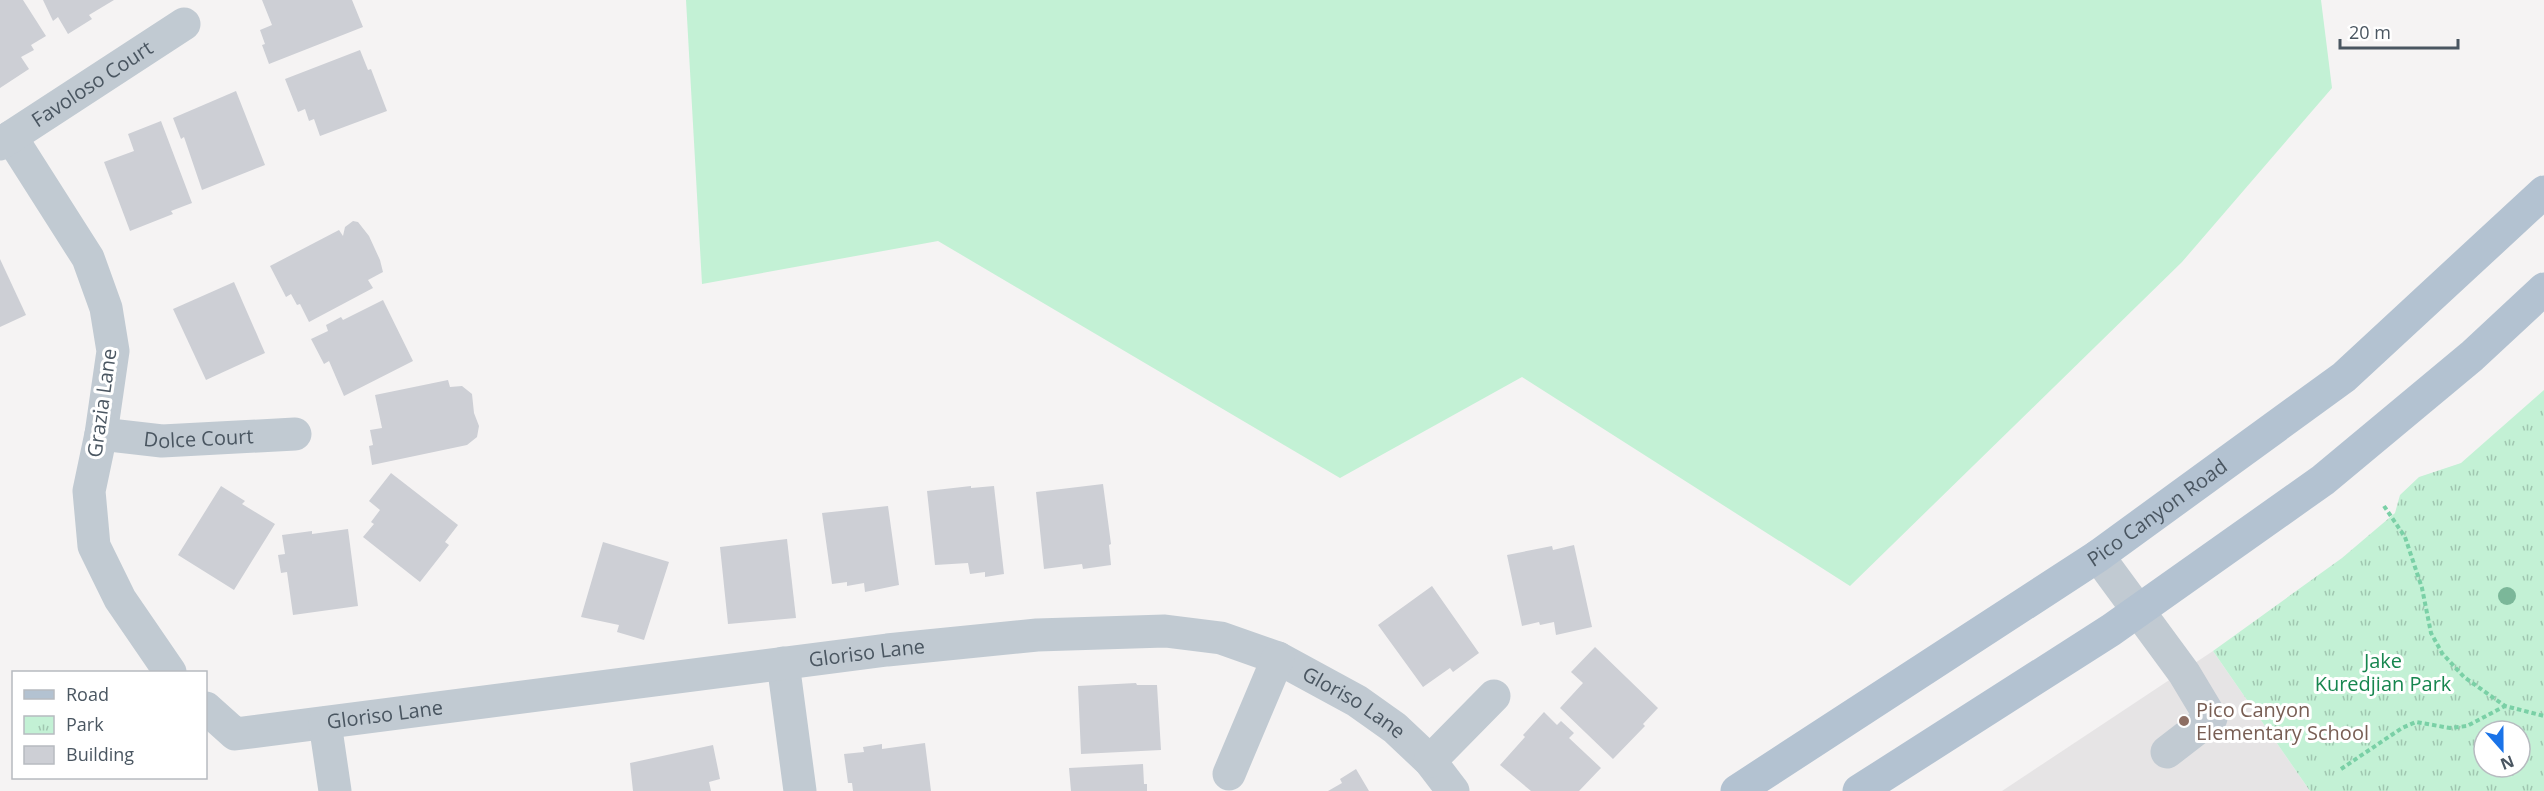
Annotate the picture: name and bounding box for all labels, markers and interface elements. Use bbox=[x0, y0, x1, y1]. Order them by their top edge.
scale bar bbox=[2340, 12, 2458, 50]
text: 20 m bbox=[2349, 20, 2391, 44]
street label: Favoloso Court bbox=[26, 34, 158, 133]
street label: Grazia Lane bbox=[81, 347, 123, 459]
street label: Dolce Court bbox=[142, 422, 254, 454]
street label: Pico Canyon Road bbox=[2082, 452, 2232, 573]
street label: Gloriso Lane bbox=[807, 632, 926, 673]
park label: Jake Kuredjian Park bbox=[2315, 647, 2452, 697]
street label: Gloriso Lane bbox=[1298, 660, 1412, 744]
legend bbox=[12, 671, 207, 779]
text: Road bbox=[66, 682, 109, 706]
street label: Gloriso Lane bbox=[325, 693, 444, 735]
place label: Pico Canyon Elementary School bbox=[2196, 696, 2369, 746]
text: Park bbox=[66, 712, 104, 736]
marker: Pico Canyon Elementary School bbox=[2177, 714, 2191, 728]
north arrow bbox=[2472, 719, 2532, 779]
text: Building bbox=[66, 742, 134, 766]
text: N bbox=[2497, 750, 2517, 776]

